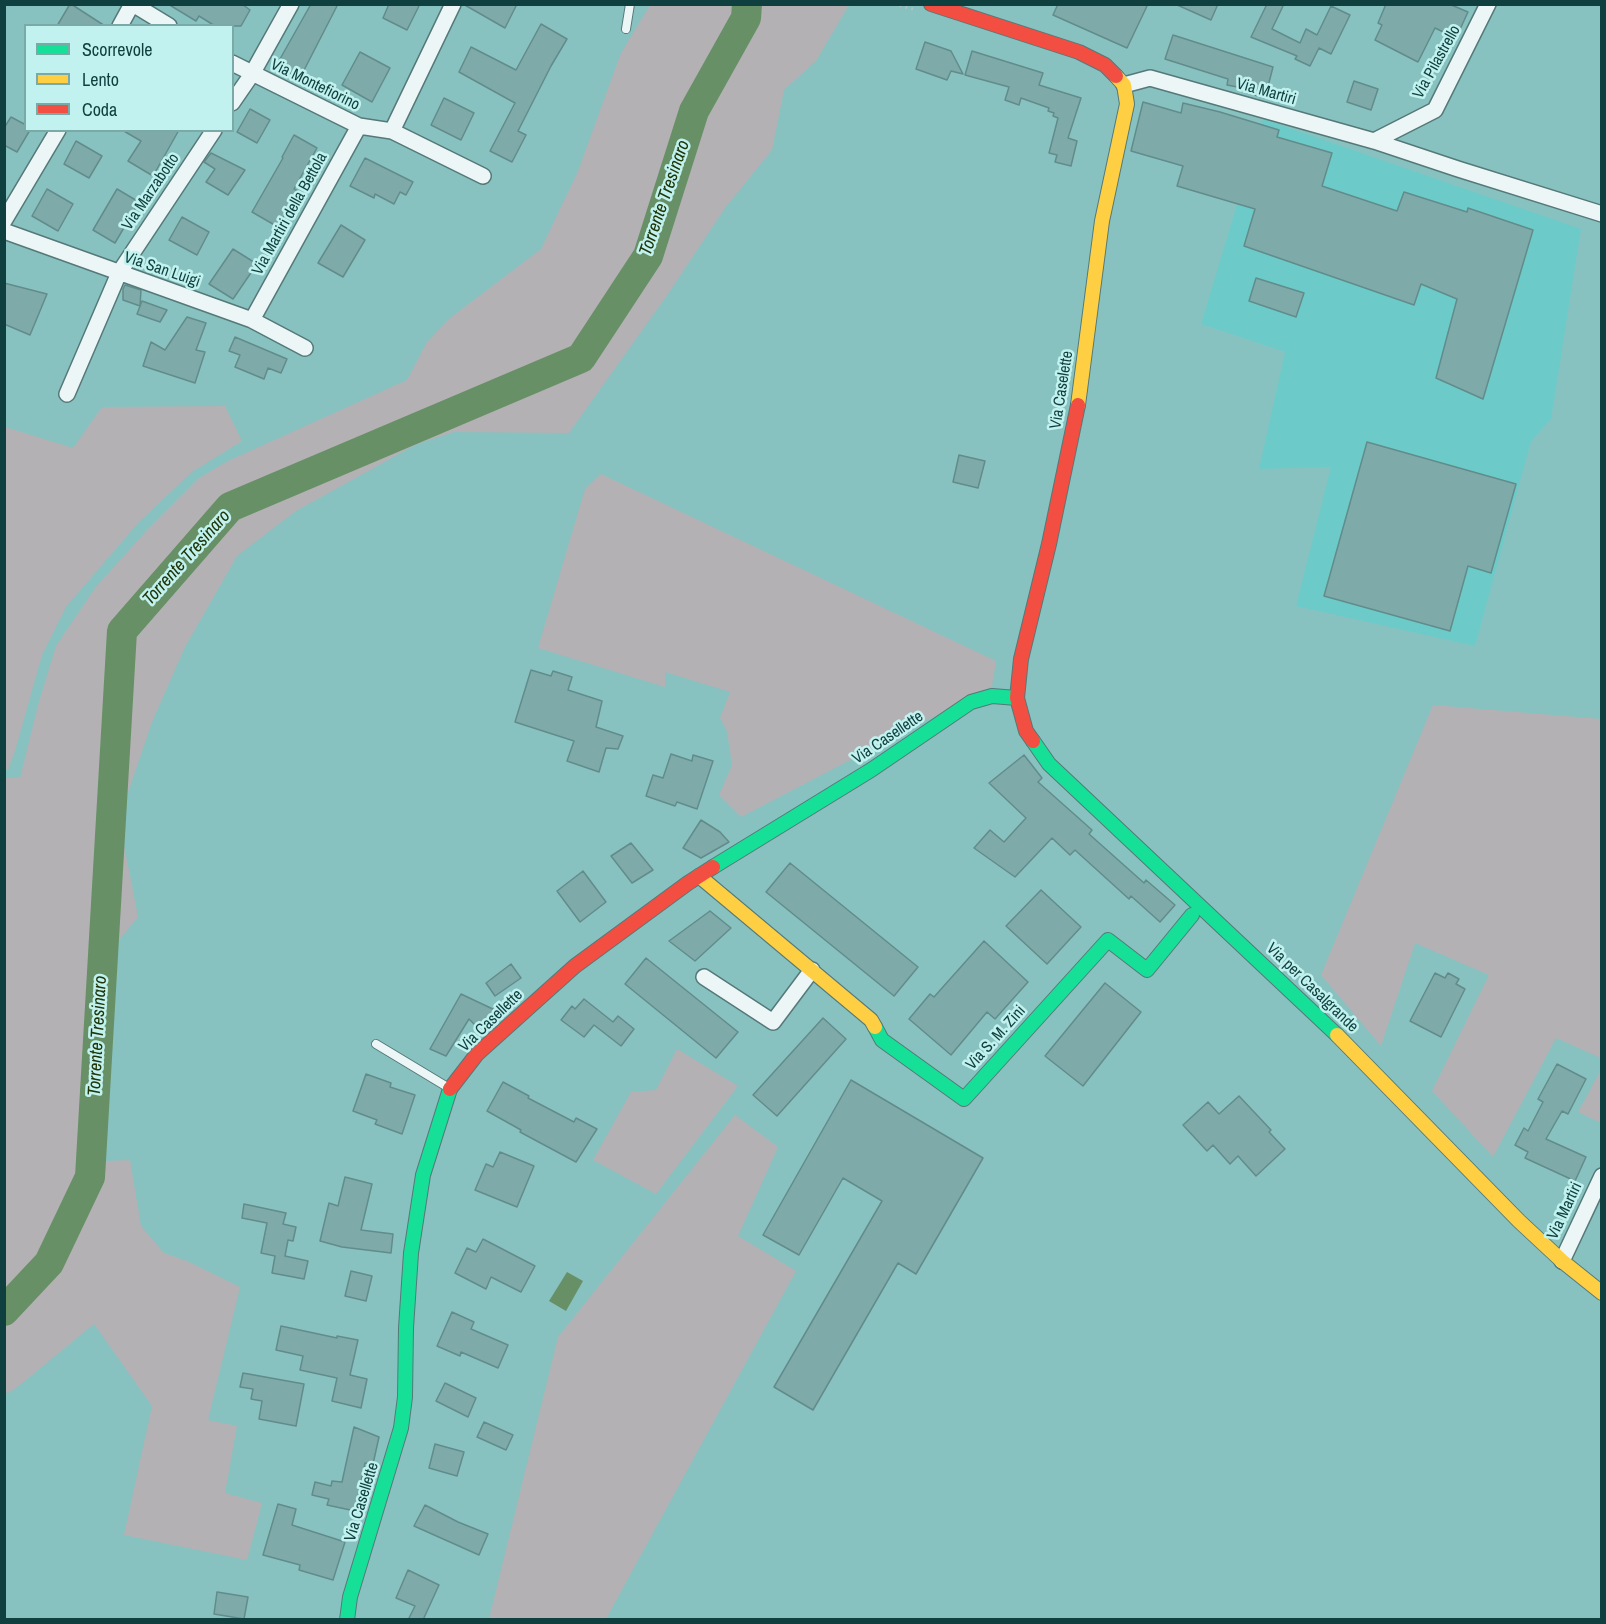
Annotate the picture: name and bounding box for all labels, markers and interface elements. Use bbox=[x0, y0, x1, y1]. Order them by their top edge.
street label: Via Pilastrello bbox=[1409, 22, 1465, 102]
legend bbox=[24, 24, 234, 132]
text: Scorrevole bbox=[82, 37, 153, 62]
street label: Via Montefiorino bbox=[267, 55, 363, 115]
text: Lento bbox=[82, 67, 119, 92]
street label: Via Martiri bbox=[1234, 74, 1298, 110]
text: Coda bbox=[82, 97, 117, 122]
water label: Torrente Tresinaro bbox=[635, 138, 695, 258]
street label: Via Martiri della Bettola bbox=[248, 149, 332, 279]
street label: Via Marzabotto bbox=[118, 150, 184, 234]
street label: Via San Luigi bbox=[121, 248, 203, 292]
street label: Via Caselette bbox=[1046, 350, 1078, 430]
water label: Torrente Tresinaro bbox=[139, 506, 235, 610]
street label: Via Casellette bbox=[849, 707, 927, 769]
street label: Via per Casalgrande bbox=[1262, 939, 1362, 1037]
water label: Torrente Tresinaro bbox=[84, 975, 112, 1097]
street label: Via Casellette bbox=[455, 986, 527, 1056]
street label: Via S. M. Zini bbox=[962, 1002, 1030, 1074]
street label: Via Martiri bbox=[1543, 1179, 1587, 1243]
street label: Via Casellette bbox=[341, 1460, 383, 1544]

